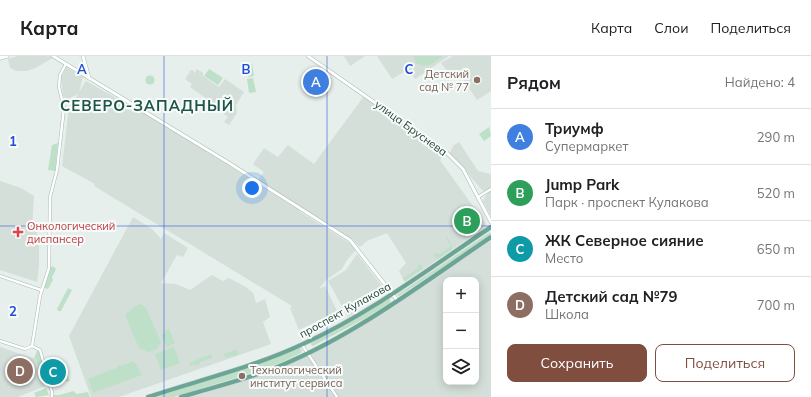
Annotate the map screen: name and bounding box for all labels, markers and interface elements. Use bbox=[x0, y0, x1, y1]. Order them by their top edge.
text: Карта bbox=[20, 16, 78, 40]
text: Карта bbox=[591, 19, 632, 37]
text: Слои bbox=[654, 19, 689, 37]
text: Поделиться bbox=[711, 19, 791, 37]
text: A bbox=[77, 61, 87, 77]
text: B bbox=[242, 61, 251, 77]
text: C bbox=[405, 61, 414, 77]
pin: A bbox=[303, 67, 329, 97]
place label: Детский сад № 77 bbox=[419, 67, 469, 94]
text: Рядом bbox=[507, 72, 561, 93]
text: Найдено: 4 bbox=[725, 74, 795, 90]
marker: Детский сад № 77 bbox=[472, 75, 482, 85]
district label: СЕВЕРО-ЗАПАДНЫЙ bbox=[60, 96, 234, 115]
street label: улица Бруснева bbox=[372, 97, 450, 159]
text: Триумф bbox=[545, 119, 604, 138]
text: A bbox=[515, 129, 525, 145]
text: 290 m bbox=[757, 129, 795, 145]
text: 1 bbox=[9, 133, 17, 149]
text: Супермаркет bbox=[545, 138, 628, 154]
text: Jump Park bbox=[545, 175, 619, 194]
your location bbox=[242, 178, 262, 198]
text: B bbox=[516, 185, 524, 201]
text: 520 m bbox=[757, 185, 795, 201]
text: Парк · проспект Кулакова bbox=[545, 194, 709, 210]
pin: B bbox=[454, 206, 480, 236]
place label: Онкологический диспансер bbox=[27, 219, 115, 246]
marker: Онкологический диспансер bbox=[12, 226, 24, 238]
text: ЖК Северное сияние bbox=[545, 231, 704, 250]
text: C bbox=[516, 241, 524, 257]
text: 650 m bbox=[757, 241, 795, 257]
text: Место bbox=[545, 250, 583, 266]
map controls bbox=[443, 277, 479, 385]
button: + bbox=[443, 277, 479, 313]
street label: проспект Кулакова bbox=[297, 279, 393, 341]
text: Детский сад №79 bbox=[545, 287, 677, 306]
text: D bbox=[515, 297, 525, 313]
text: 700 m bbox=[757, 297, 795, 313]
text: 2 bbox=[9, 303, 17, 319]
text: Школа bbox=[545, 306, 589, 322]
button: − bbox=[443, 313, 479, 349]
button: Сохранить bbox=[507, 344, 647, 382]
button: Поделиться bbox=[655, 344, 795, 382]
button: layers bbox=[443, 349, 479, 385]
pin: D bbox=[7, 356, 33, 386]
pin: C bbox=[40, 357, 66, 387]
place label: Технологический институт сервиса bbox=[250, 363, 342, 390]
marker: Технологический институт сервиса bbox=[237, 371, 247, 381]

